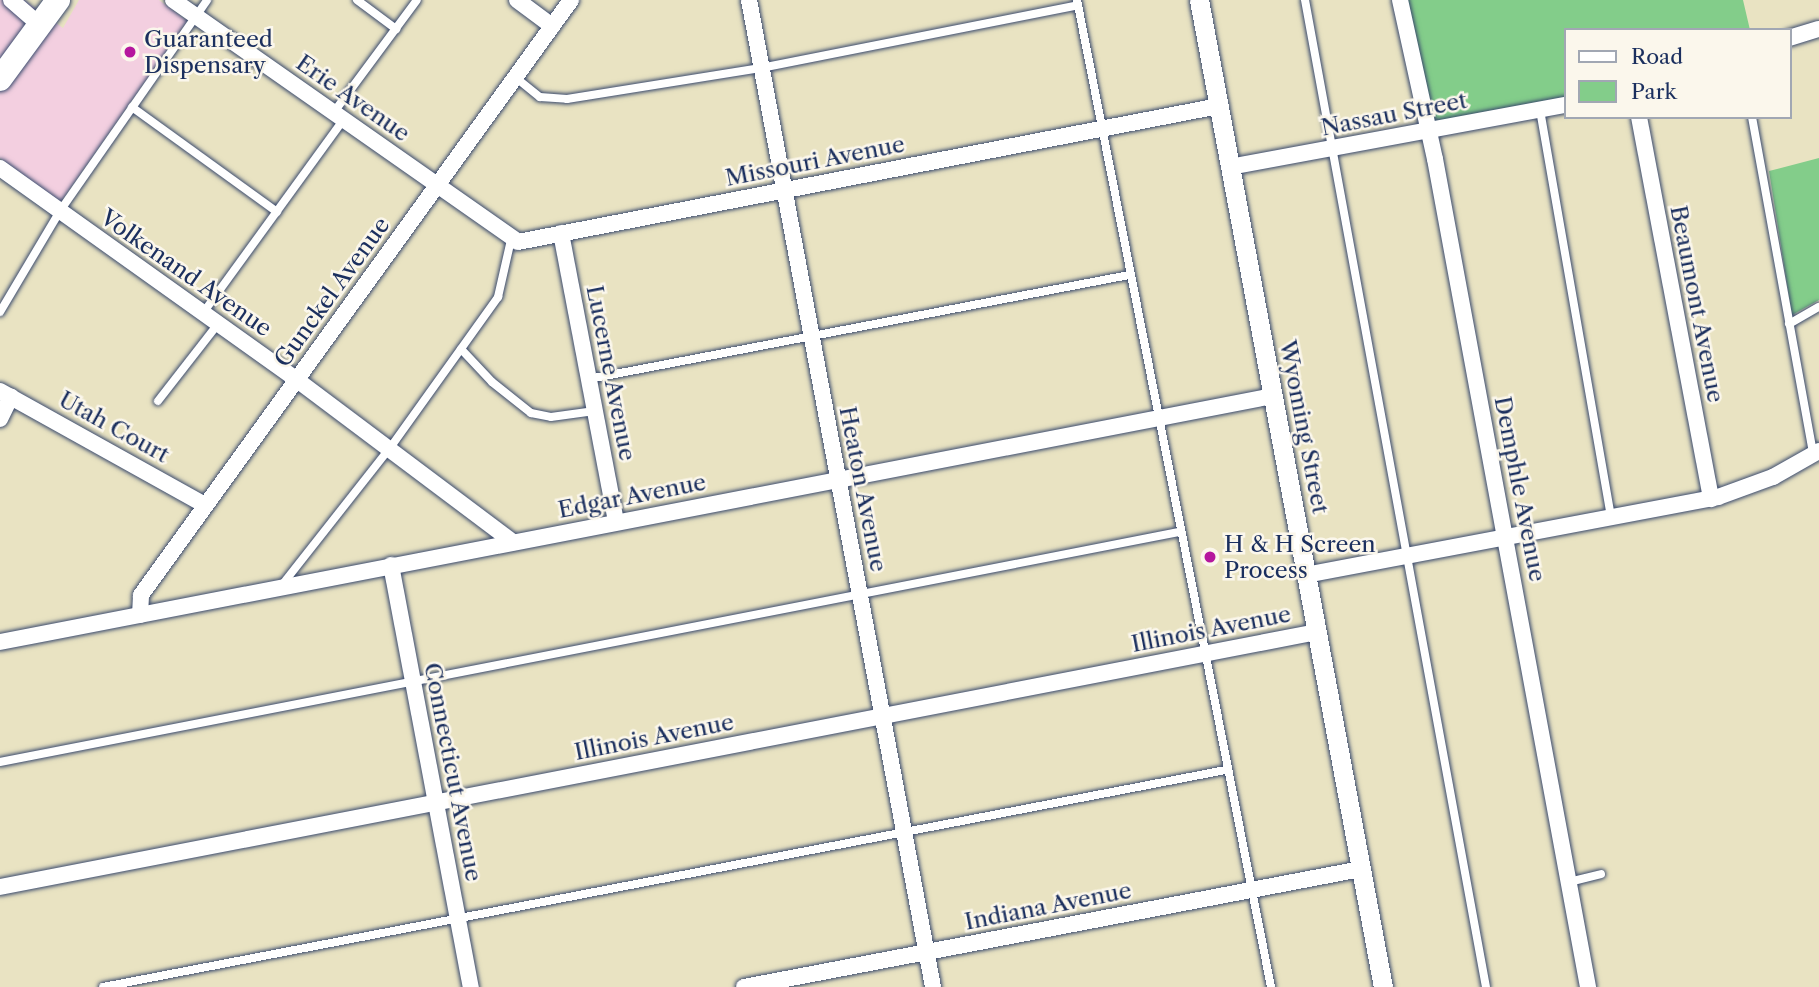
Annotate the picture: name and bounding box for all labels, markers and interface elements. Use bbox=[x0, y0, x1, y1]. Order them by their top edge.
place label: Guaranteed Dispensary bbox=[144, 25, 273, 79]
legend bbox=[1563, 28, 1791, 119]
marker: Guaranteed Dispensary bbox=[122, 44, 138, 60]
text: Road bbox=[1631, 44, 1683, 69]
street label: Erie Avenue bbox=[290, 48, 416, 148]
text: Park bbox=[1631, 79, 1677, 104]
street label: Nassau Street bbox=[1319, 86, 1469, 142]
street label: Missouri Avenue bbox=[723, 130, 907, 192]
street label: Volkenand Avenue bbox=[95, 203, 277, 343]
street label: Beaumont Avenue bbox=[1664, 203, 1730, 405]
street label: Gunckel Avenue bbox=[268, 211, 396, 373]
street label: Lucerne Avenue bbox=[580, 282, 642, 464]
street label: Wyoming Street bbox=[1274, 338, 1334, 516]
street label: Utah Court bbox=[54, 385, 174, 469]
street label: Demphle Avenue bbox=[1488, 394, 1552, 584]
street label: Heaton Avenue bbox=[833, 404, 893, 574]
street label: Edgar Avenue bbox=[555, 468, 709, 524]
place label: H & H Screen Process bbox=[1224, 530, 1376, 584]
marker: H & H Screen Process bbox=[1202, 549, 1218, 565]
street label: Illinois Avenue bbox=[1128, 600, 1294, 658]
street label: Connecticut Avenue bbox=[418, 660, 488, 884]
street label: Illinois Avenue bbox=[571, 708, 737, 766]
street label: Indiana Avenue bbox=[962, 876, 1134, 936]

